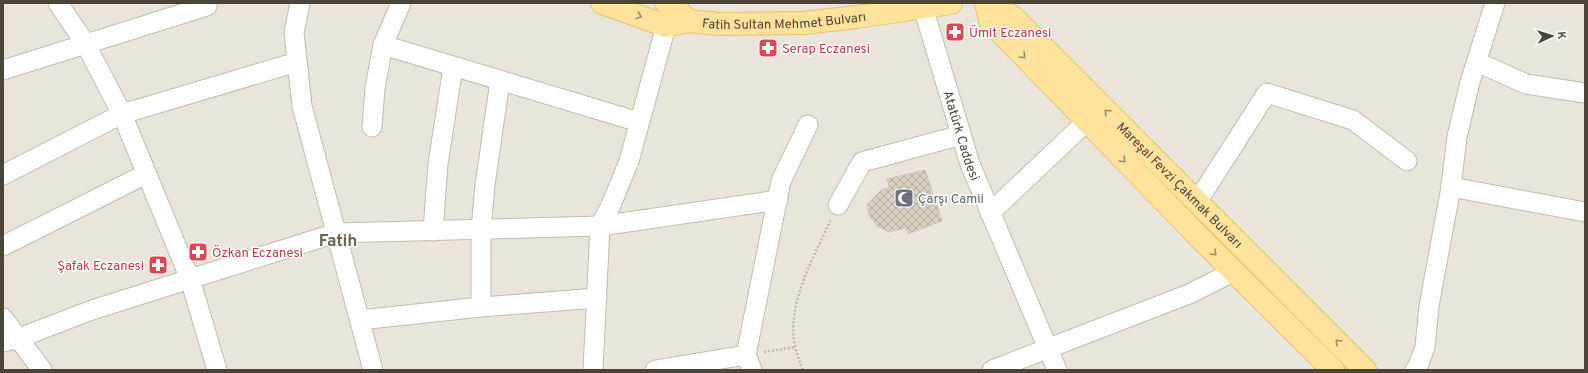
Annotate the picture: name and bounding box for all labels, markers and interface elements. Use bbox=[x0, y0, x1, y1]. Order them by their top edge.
street label: Fatih Sultan Mehmet Bulvarı bbox=[701, 10, 867, 34]
one-way arrow bbox=[635, 12, 642, 20]
north arrow bbox=[1532, 16, 1572, 56]
pharmacy icon: Ümit Eczanesi bbox=[944, 21, 966, 43]
place label: Ümit Eczanesi bbox=[969, 24, 1051, 42]
text: K bbox=[1554, 31, 1568, 40]
pharmacy icon: Serap Eczanesi bbox=[757, 37, 779, 59]
place label: Serap Eczanesi bbox=[782, 42, 870, 58]
one-way arrow bbox=[1019, 51, 1026, 59]
street label: Atatürk Caddesi bbox=[938, 89, 982, 184]
one-way arrow bbox=[1105, 109, 1112, 117]
street label: Mareşal Fevzi Çakmak Bulvarı bbox=[1113, 120, 1245, 252]
one-way arrow bbox=[1119, 155, 1126, 163]
mosque icon: Çarşı Camii bbox=[893, 187, 915, 209]
place label: Çarşı Camii bbox=[918, 192, 984, 208]
district label: Fatih bbox=[319, 231, 357, 253]
pharmacy icon: Özkan Eczanesi bbox=[187, 241, 209, 263]
place label: Özkan Eczanesi bbox=[212, 244, 303, 262]
one-way arrow bbox=[1209, 248, 1217, 256]
pharmacy icon: Şafak Eczanesi bbox=[147, 254, 169, 276]
place label: Şafak Eczanesi bbox=[57, 259, 144, 275]
one-way arrow bbox=[1335, 339, 1343, 347]

